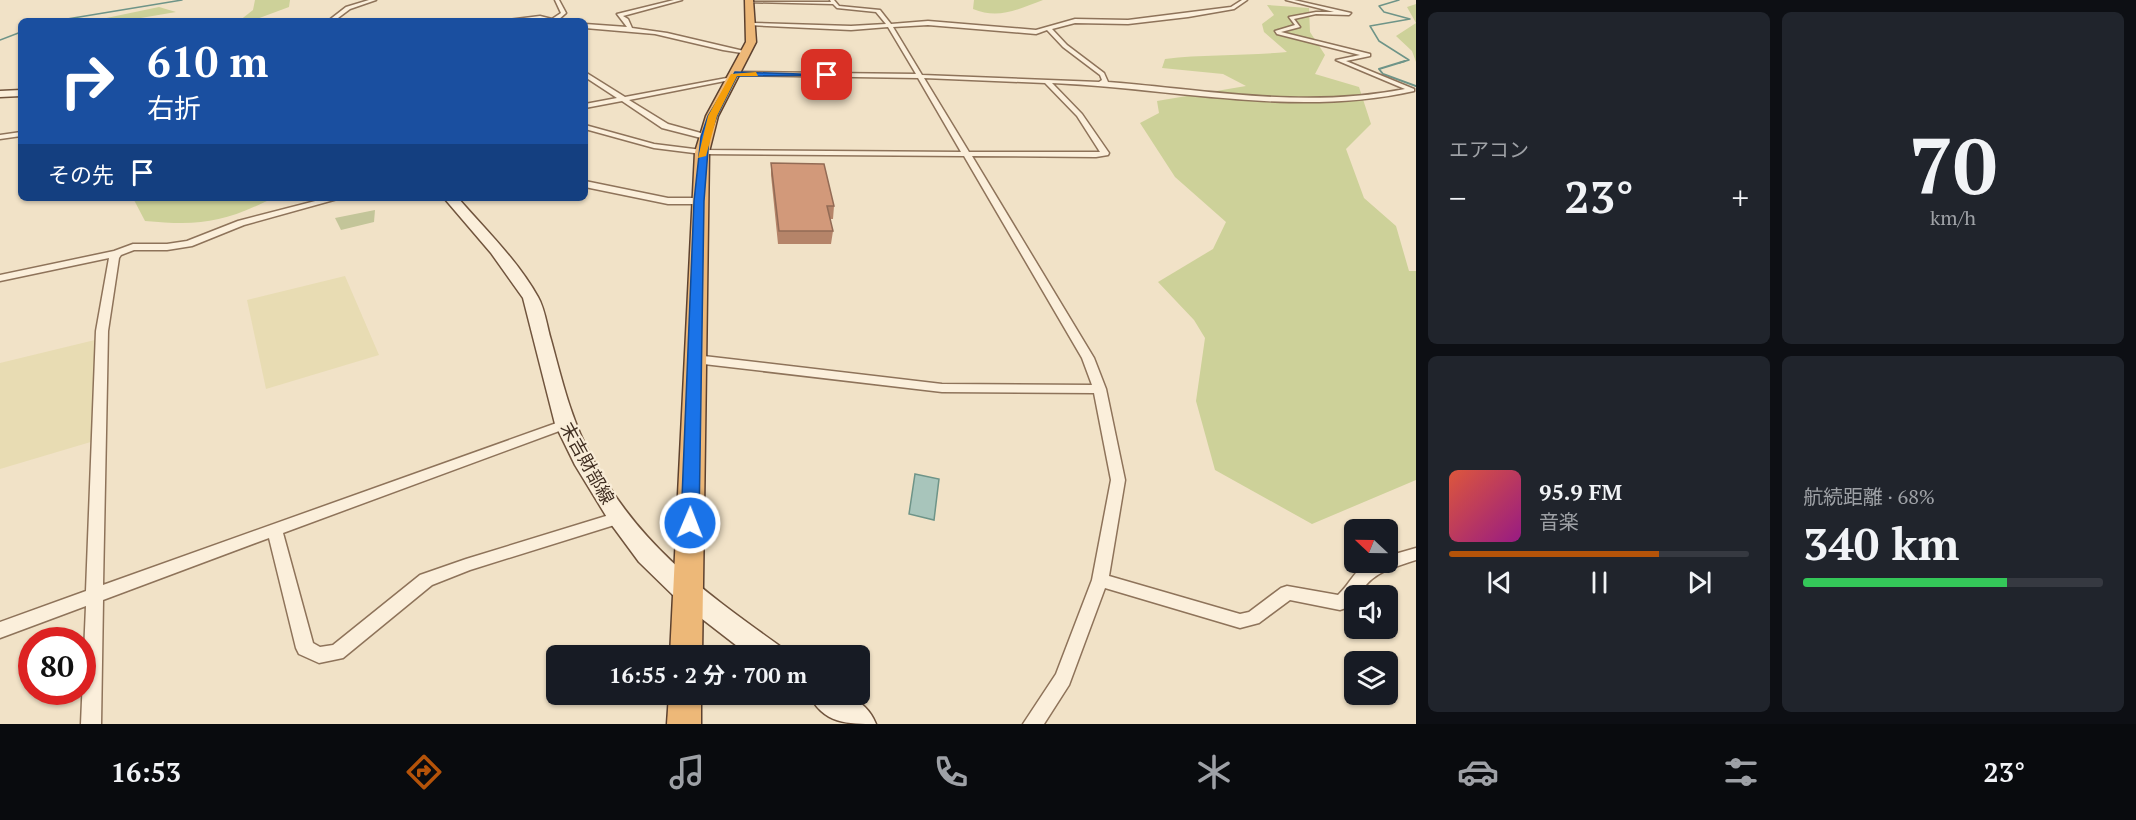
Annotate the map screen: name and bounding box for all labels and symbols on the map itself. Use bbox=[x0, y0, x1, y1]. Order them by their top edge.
pin bbox=[801, 49, 852, 100]
street label: 末吉財部線 bbox=[556, 418, 620, 508]
position arrow bbox=[658, 491, 722, 555]
north arrow bbox=[1344, 519, 1398, 573]
speed limit sign: 80 bbox=[18, 627, 96, 705]

